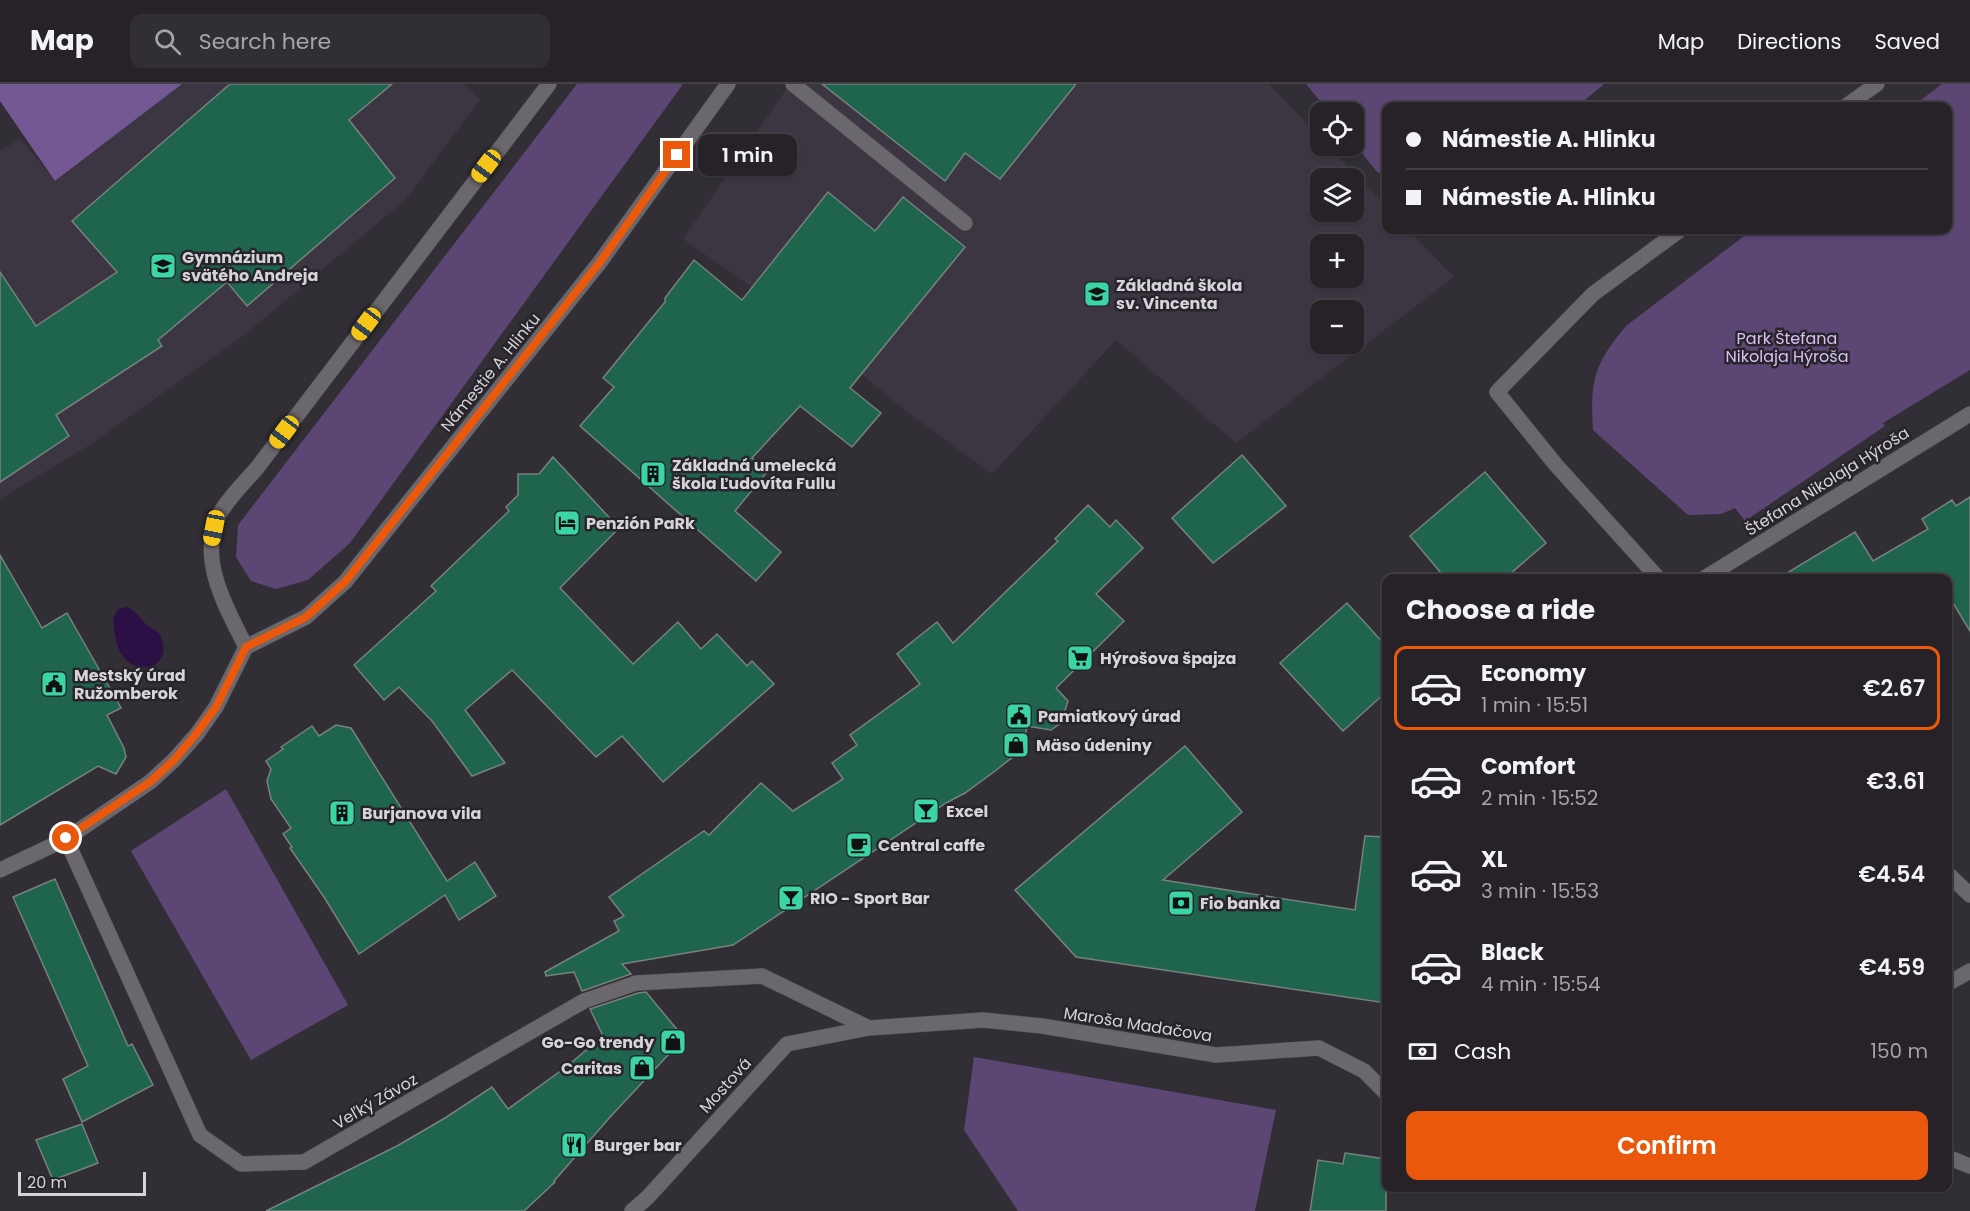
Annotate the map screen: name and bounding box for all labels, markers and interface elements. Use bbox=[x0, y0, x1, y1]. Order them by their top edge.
search box bbox=[130, 14, 550, 68]
text: Map bbox=[30, 21, 94, 60]
icon: search bbox=[151, 25, 184, 58]
text: Search here bbox=[199, 26, 331, 57]
text: Map bbox=[1658, 27, 1704, 56]
text: Directions bbox=[1737, 27, 1841, 56]
text: Saved bbox=[1874, 27, 1940, 56]
map controls bbox=[1310, 102, 1364, 354]
button: locate bbox=[1310, 102, 1364, 156]
text: Námestie A. Hlinku bbox=[1442, 124, 1656, 155]
callout: 1 min bbox=[698, 134, 797, 176]
route end bbox=[663, 141, 690, 168]
text: 1 min bbox=[722, 141, 773, 169]
car bbox=[468, 146, 504, 186]
button: layers bbox=[1310, 168, 1364, 222]
text: Námestie A. Hlinku bbox=[1442, 182, 1656, 213]
button: + bbox=[1310, 234, 1364, 288]
place label: Gymnázium svätého Andreja bbox=[182, 246, 318, 287]
school or university icon: Gymnázium svätého Andreja bbox=[148, 251, 178, 281]
place label: Základná škola sv. Vincenta bbox=[1116, 274, 1242, 315]
school or university icon: Základná škola sv. Vincenta bbox=[1082, 279, 1112, 309]
button: − bbox=[1310, 300, 1364, 354]
car bbox=[348, 304, 384, 344]
street label: Námestie A. Hlinku bbox=[435, 308, 546, 437]
park label: Park Štefana Nikolaja Hýroša bbox=[1726, 327, 1848, 368]
car bbox=[266, 412, 302, 452]
street label: Štefana Nikolaja Hýroša bbox=[1741, 421, 1914, 541]
place label: Základná umelecká škola Ľudovíta Fullu bbox=[672, 454, 836, 495]
building icon: Základná umelecká škola Ľudovíta Fullu bbox=[638, 459, 668, 489]
hotel icon: Penzión PaRk bbox=[552, 508, 582, 538]
car bbox=[202, 509, 226, 547]
place label: Penzión PaRk bbox=[586, 512, 695, 535]
text: Choose a ride bbox=[1406, 591, 1595, 628]
supermarket icon: Hýrošova špajza bbox=[1065, 643, 1095, 673]
place label: Hýrošova špajza bbox=[1100, 647, 1236, 670]
text: Economy bbox=[1481, 658, 1586, 689]
icon: car bbox=[1409, 661, 1463, 715]
place label: Mestský úrad Ružomberok bbox=[74, 664, 186, 705]
public building icon: Mestský úrad Ružomberok bbox=[39, 669, 69, 699]
text: €2.67 bbox=[1863, 673, 1925, 704]
text: 1 min · 15:51 bbox=[1481, 691, 1588, 719]
public building icon: Pamiatkový úrad bbox=[1004, 701, 1034, 731]
place label: Pamiatkový úrad bbox=[1038, 705, 1181, 728]
shop icon: Mäso údeniny bbox=[1001, 730, 1031, 760]
place label: Mäso údeniny bbox=[1036, 734, 1153, 757]
text: Comfort bbox=[1481, 751, 1575, 782]
icon: car bbox=[1409, 754, 1463, 808]
text: €3.61 bbox=[1866, 766, 1925, 797]
text: 2 min · 15:52 bbox=[1481, 784, 1598, 812]
bar icon: Excel bbox=[911, 796, 941, 826]
building icon: Burjanova vila bbox=[327, 798, 357, 828]
place label: Excel bbox=[946, 800, 988, 823]
place label: Burjanova vila bbox=[362, 802, 481, 825]
route start bbox=[52, 824, 79, 851]
cafe icon: Central caffe bbox=[844, 830, 874, 860]
place label: Central caffe bbox=[878, 834, 985, 857]
text: XL bbox=[1481, 844, 1507, 875]
icon: car bbox=[1409, 847, 1463, 901]
text: €4.54 bbox=[1858, 859, 1925, 890]
text: 3 min · 15:53 bbox=[1481, 877, 1599, 905]
bar icon: RIO - Sport Bar bbox=[776, 883, 806, 913]
place label: RIO - Sport Bar bbox=[810, 887, 930, 910]
bank icon: Fio banka bbox=[1166, 888, 1196, 918]
place label: Fio banka bbox=[1200, 892, 1280, 915]
text: Black bbox=[1481, 937, 1544, 968]
icon: car bbox=[1409, 940, 1463, 994]
text: €4.59 bbox=[1859, 952, 1925, 983]
text: 4 min · 15:54 bbox=[1481, 970, 1601, 998]
street label: Maroša Madačova bbox=[1062, 1001, 1214, 1048]
shop icon: Go-Go trendy bbox=[658, 1027, 688, 1057]
place label: Go-Go trendy bbox=[542, 1031, 655, 1054]
icon: cash bbox=[1406, 1035, 1439, 1068]
text: Cash bbox=[1454, 1036, 1511, 1067]
text: 150 m bbox=[1871, 1037, 1928, 1065]
street label: Mostová bbox=[694, 1052, 757, 1118]
shop icon: Caritas bbox=[627, 1053, 657, 1083]
place label: Caritas bbox=[561, 1057, 622, 1080]
street label: Veľký Závoz bbox=[329, 1068, 422, 1135]
button: Confirm bbox=[1406, 1111, 1928, 1180]
restaurant icon: Burger bar bbox=[559, 1130, 589, 1160]
place label: Burger bar bbox=[594, 1134, 682, 1157]
scale bar bbox=[18, 1169, 146, 1196]
text: 20 m bbox=[27, 1171, 67, 1194]

